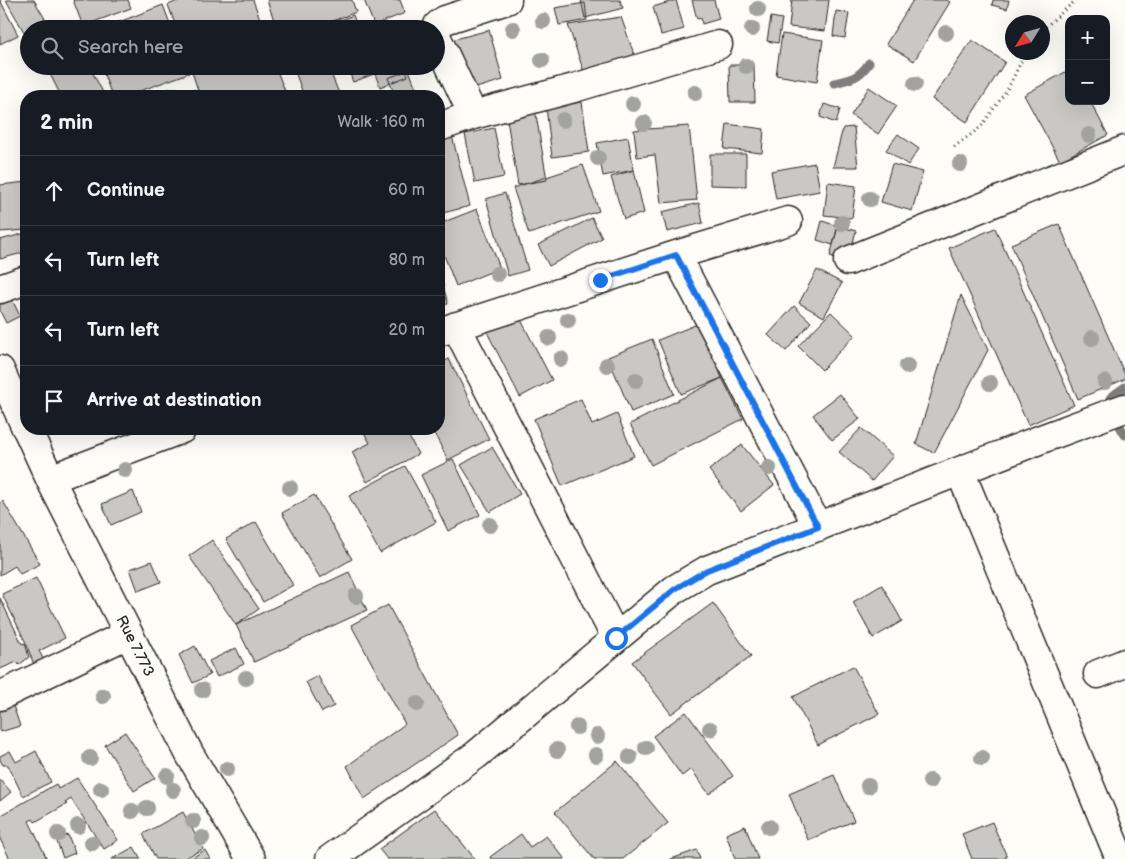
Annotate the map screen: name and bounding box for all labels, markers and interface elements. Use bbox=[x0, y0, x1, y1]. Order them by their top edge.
north arrow bbox=[1005, 15, 1050, 60]
map controls bbox=[1065, 15, 1110, 105]
button: + bbox=[1065, 15, 1110, 60]
search box bbox=[20, 20, 445, 75]
icon: search bbox=[38, 34, 66, 62]
text: Search here bbox=[78, 36, 183, 59]
button: − bbox=[1065, 60, 1110, 105]
text: 2 min bbox=[40, 110, 93, 135]
text: Walk · 160 m bbox=[337, 113, 425, 132]
icon: ahead bbox=[40, 177, 68, 205]
text: Continue bbox=[87, 179, 165, 202]
text: 60 m bbox=[388, 181, 425, 200]
icon: left bbox=[40, 247, 68, 275]
text: Turn left bbox=[87, 249, 159, 272]
text: 80 m bbox=[389, 251, 425, 270]
route end bbox=[589, 269, 612, 292]
icon: left bbox=[40, 317, 68, 345]
text: Turn left bbox=[87, 319, 159, 342]
text: 20 m bbox=[389, 321, 425, 340]
icon: arrive bbox=[40, 387, 68, 415]
text: Arrive at destination bbox=[87, 389, 262, 412]
street label: Rue 7.773 bbox=[112, 612, 158, 680]
route start bbox=[605, 627, 628, 650]

